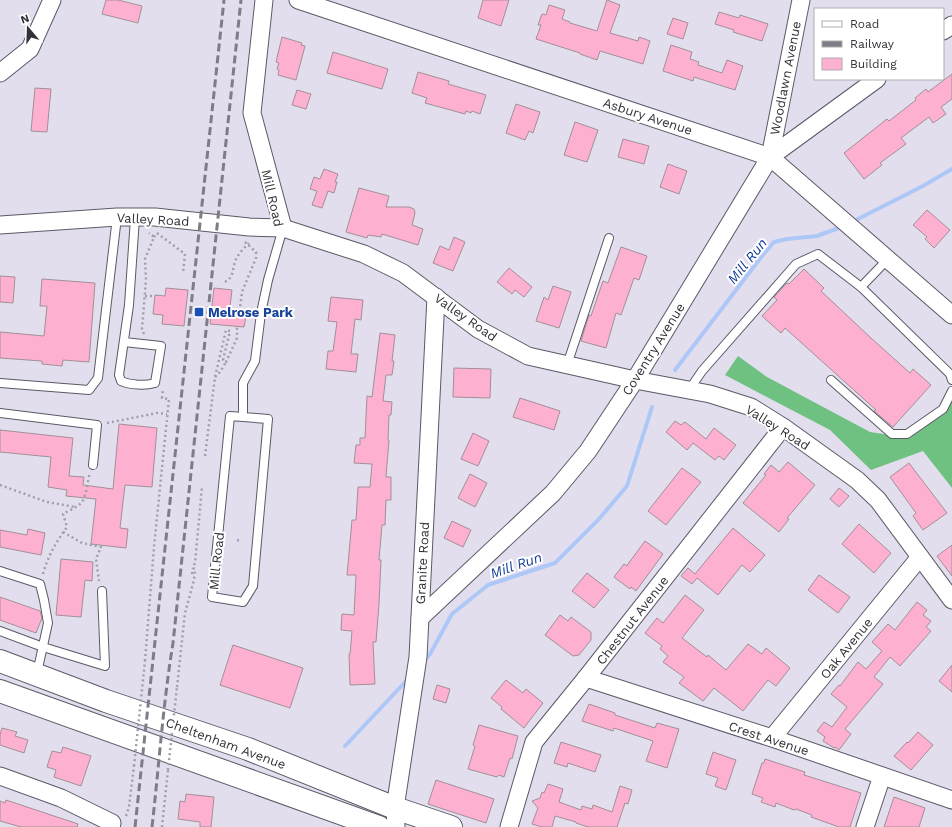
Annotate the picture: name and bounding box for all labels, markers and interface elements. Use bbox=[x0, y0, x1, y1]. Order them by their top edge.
north arrow bbox=[8, 8, 48, 48]
legend bbox=[814, 8, 944, 80]
text: N bbox=[19, 12, 31, 26]
text: Road bbox=[850, 17, 879, 31]
street label: Woodlawn Avenue bbox=[767, 20, 804, 136]
text: Railway bbox=[850, 37, 895, 51]
text: Building bbox=[850, 57, 897, 71]
street label: Asbury Avenue bbox=[601, 95, 694, 138]
street label: Mill Road bbox=[259, 168, 286, 228]
street label: Valley Road bbox=[116, 210, 190, 229]
water label: Mill Run bbox=[724, 235, 770, 287]
street label: Valley Road bbox=[432, 290, 500, 344]
street label: Coventry Avenue bbox=[619, 300, 688, 398]
place label: Melrose Park bbox=[208, 305, 294, 320]
marker: Melrose Park bbox=[193, 306, 205, 318]
street label: Valley Road bbox=[743, 402, 813, 453]
street label: Granite Road bbox=[413, 521, 432, 605]
street label: Mill Road bbox=[206, 531, 227, 591]
water label: Mill Run bbox=[488, 549, 544, 581]
street label: Chestnut Avenue bbox=[593, 573, 672, 668]
street label: Oak Avenue bbox=[817, 615, 876, 682]
street label: Cheltenham Avenue bbox=[164, 715, 288, 772]
street label: Crest Avenue bbox=[727, 718, 811, 759]

